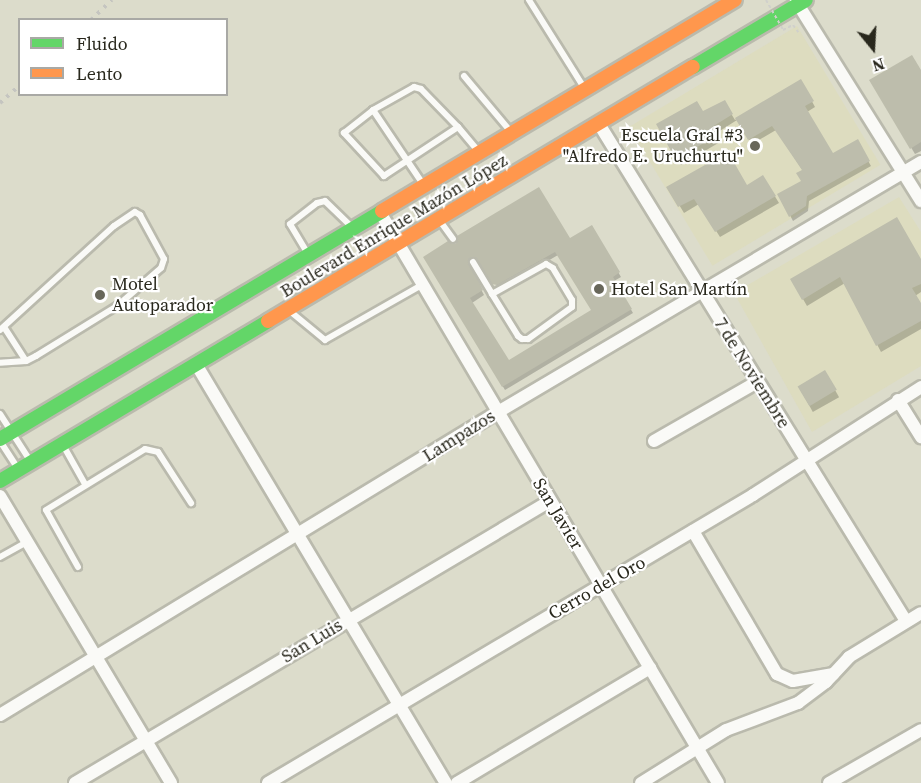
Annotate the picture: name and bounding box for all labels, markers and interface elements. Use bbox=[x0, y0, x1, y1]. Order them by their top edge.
legend bbox=[18, 18, 228, 96]
north arrow bbox=[843, 18, 903, 78]
text: Fluido bbox=[76, 31, 128, 56]
text: N bbox=[870, 53, 888, 77]
text: Lento bbox=[76, 61, 122, 86]
place label: Escuela Gral #3 "Alfredo E. Uruchurtu" bbox=[563, 125, 743, 168]
marker: Escuela Gral #3 "Alfredo E. Uruchurtu" bbox=[748, 139, 762, 153]
street label: Boulevard Enrique Mazón López bbox=[277, 150, 511, 302]
place label: Motel Autoparador bbox=[112, 274, 213, 316]
place label: Hotel San Martín bbox=[611, 278, 747, 300]
marker: Hotel San Martín bbox=[592, 282, 606, 296]
marker: Motel Autoparador bbox=[93, 288, 107, 302]
street label: 7 de Noviembre bbox=[709, 314, 795, 432]
street label: Lampazos bbox=[419, 405, 499, 467]
street label: San Javier bbox=[528, 474, 588, 554]
street label: Cerro del Oro bbox=[545, 552, 649, 624]
street label: San Luis bbox=[278, 614, 346, 668]

